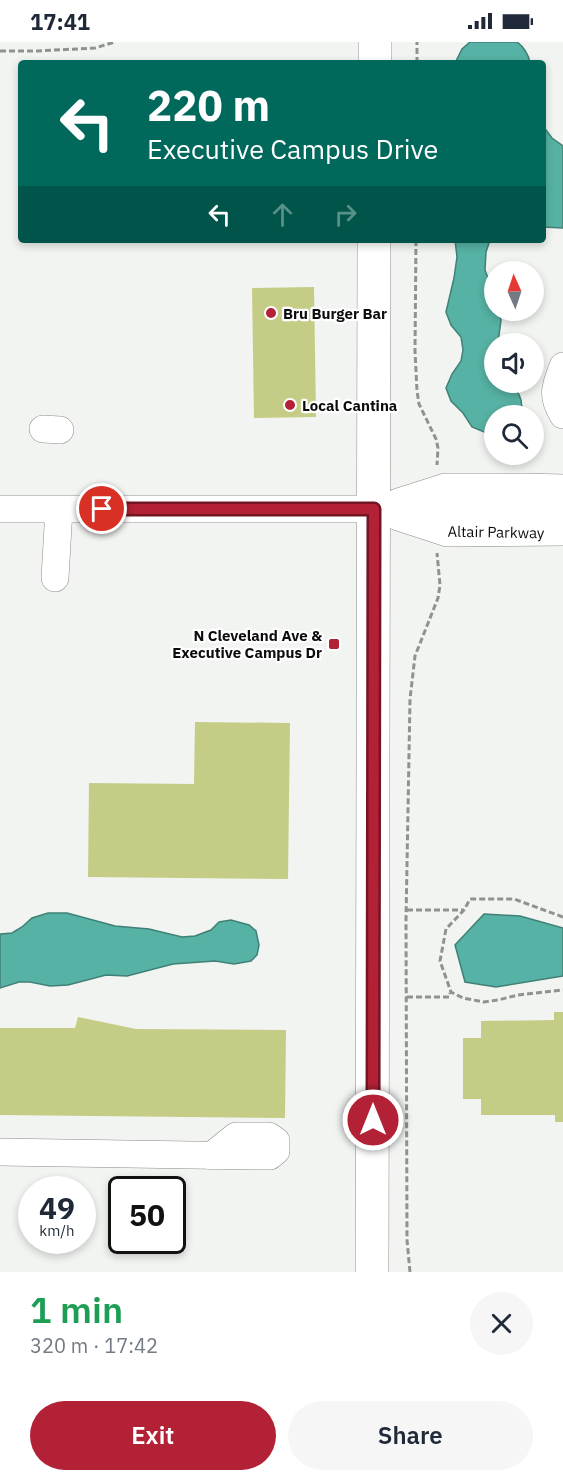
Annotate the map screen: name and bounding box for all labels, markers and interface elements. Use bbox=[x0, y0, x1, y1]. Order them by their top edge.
text: 17:41 bbox=[30, 7, 90, 36]
text: 220 m bbox=[147, 78, 270, 133]
icon: left bbox=[48, 84, 126, 162]
text: Executive Campus Drive bbox=[147, 131, 438, 166]
icon: left bbox=[203, 198, 236, 231]
icon: ahead bbox=[266, 198, 299, 231]
icon: right bbox=[329, 198, 362, 231]
north arrow bbox=[484, 261, 544, 321]
map controls bbox=[484, 261, 544, 465]
place label: Bru Burger Bar bbox=[283, 304, 387, 323]
marker: Bru Burger Bar bbox=[264, 306, 278, 320]
button: sound bbox=[484, 333, 544, 393]
place label: Local Cantina bbox=[302, 396, 398, 415]
marker: Local Cantina bbox=[283, 398, 297, 412]
button: search bbox=[484, 405, 544, 465]
pin bbox=[76, 483, 127, 534]
icon: arrive bbox=[85, 492, 118, 525]
street label: Altair Parkway bbox=[447, 522, 545, 542]
place label: N Cleveland Ave & Executive Campus Dr bbox=[172, 626, 322, 662]
marker: N Cleveland Ave & Executive Campus Dr bbox=[327, 637, 341, 651]
position arrow bbox=[341, 1088, 405, 1152]
speed limit sign: 50 bbox=[108, 1176, 186, 1254]
text: 49 bbox=[39, 1188, 75, 1227]
text: km/h bbox=[39, 1221, 75, 1240]
text: 1 min bbox=[30, 1286, 123, 1333]
button: close bbox=[470, 1292, 533, 1355]
text: 320 m · 17:42 bbox=[30, 1332, 158, 1359]
button: Exit bbox=[30, 1401, 276, 1470]
button: Share bbox=[288, 1401, 533, 1470]

